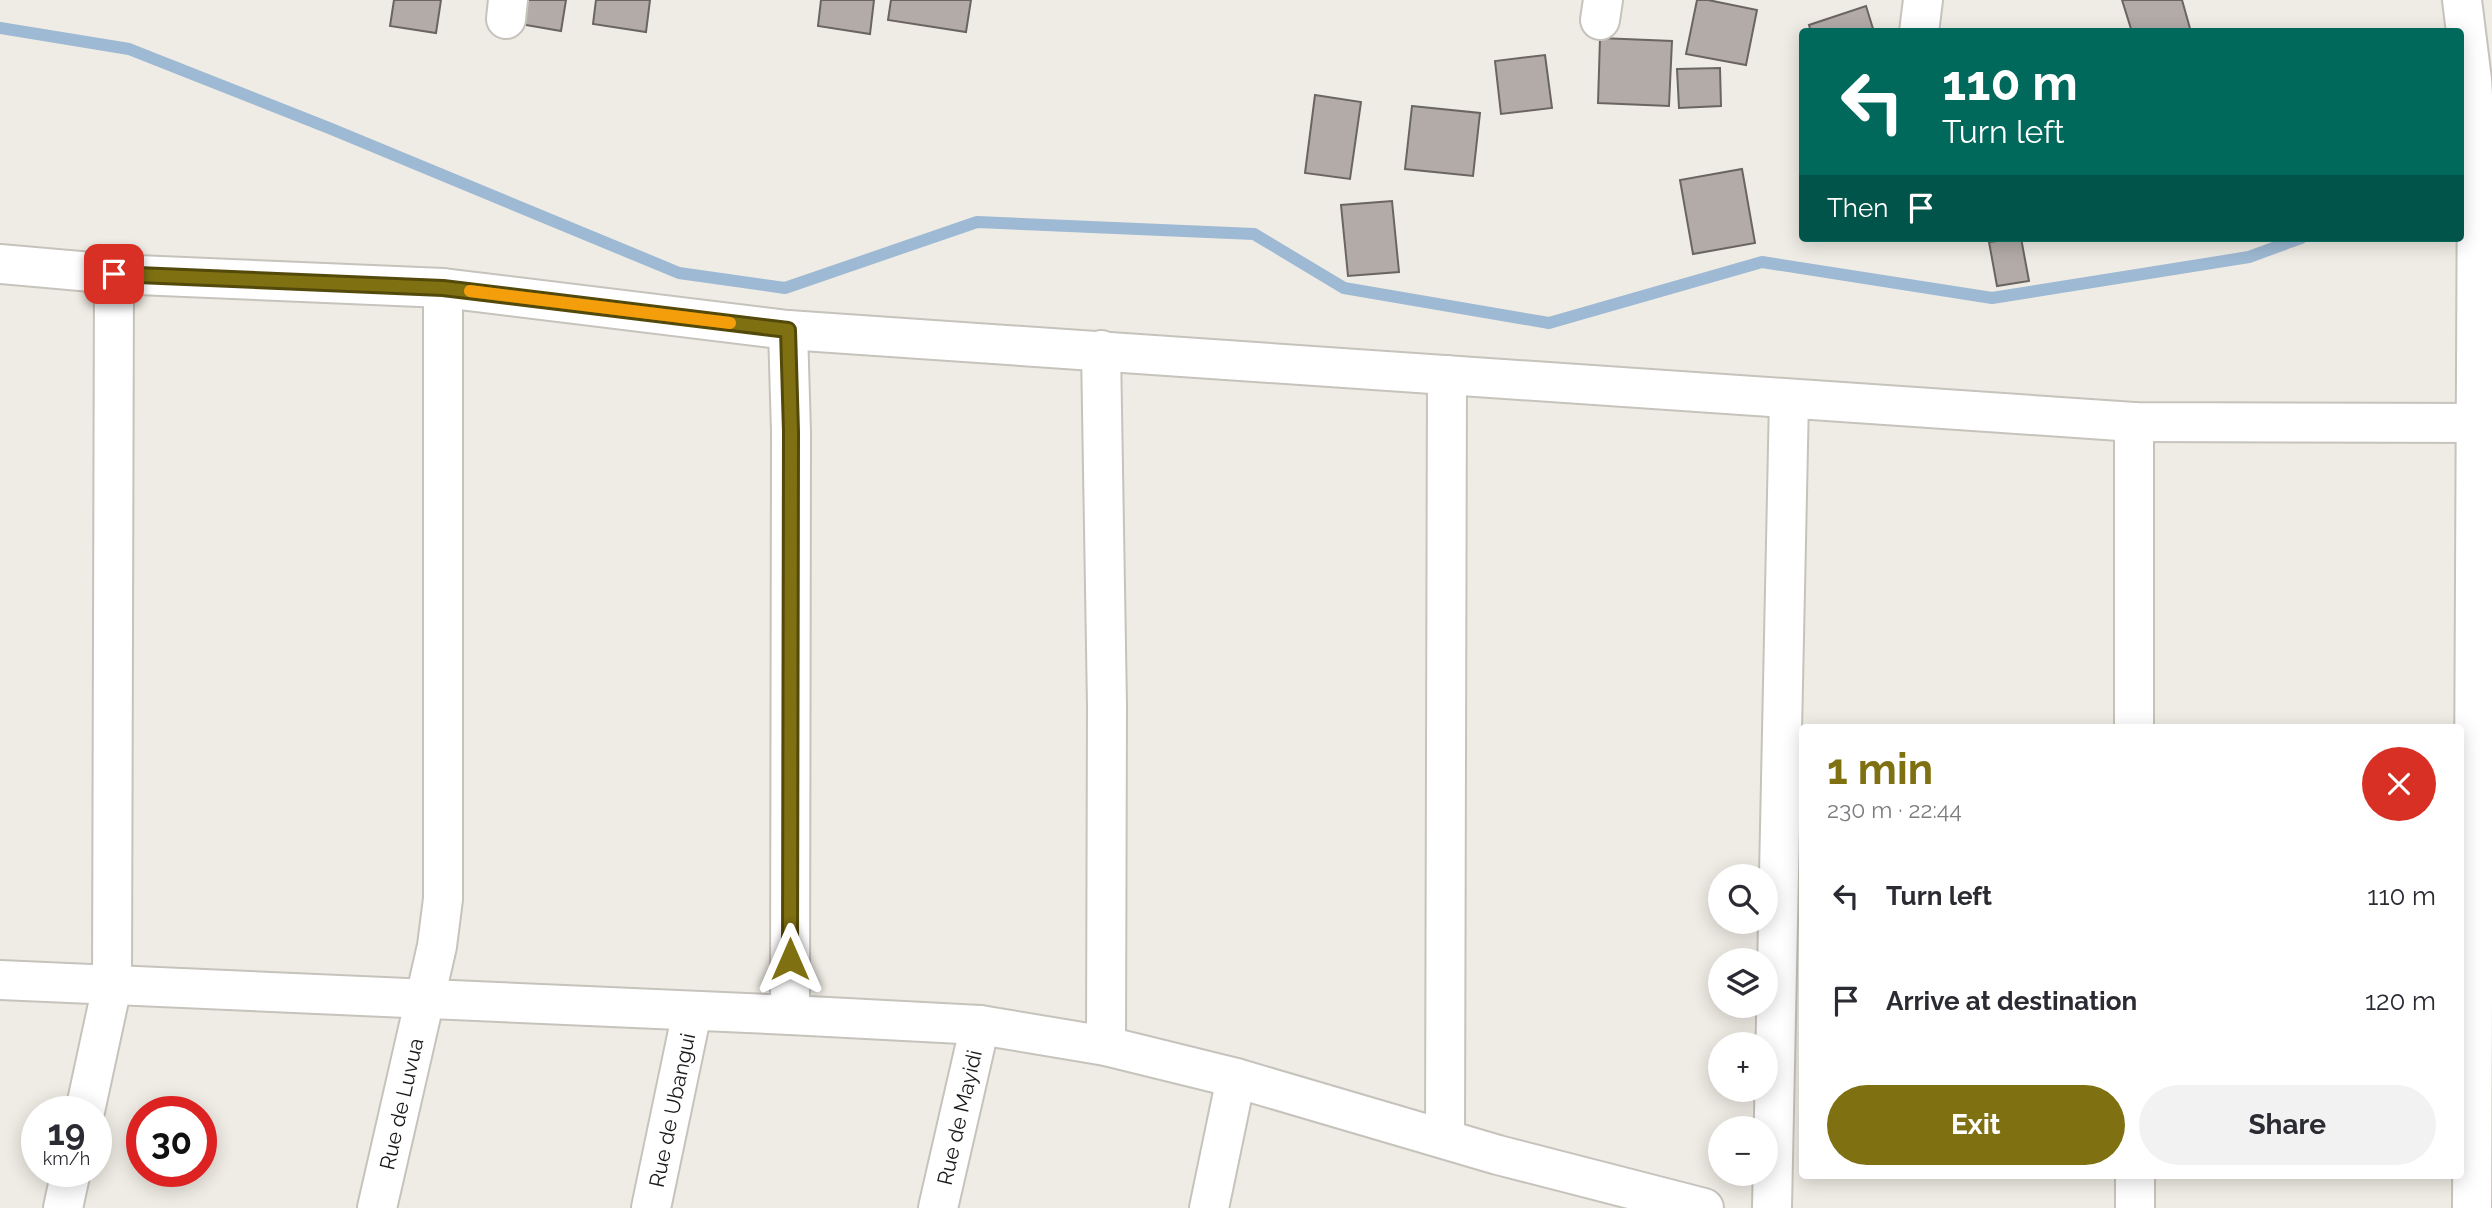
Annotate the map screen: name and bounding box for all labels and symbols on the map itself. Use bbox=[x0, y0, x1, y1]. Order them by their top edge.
pin bbox=[84, 244, 144, 304]
position arrow bbox=[753, 922, 827, 996]
street label: Rue de Ubangui bbox=[643, 1031, 700, 1189]
street label: Rue de Luvua bbox=[374, 1035, 428, 1172]
street label: Rue de Mayidi bbox=[931, 1048, 986, 1187]
speed limit sign: 30 bbox=[126, 1096, 217, 1187]

